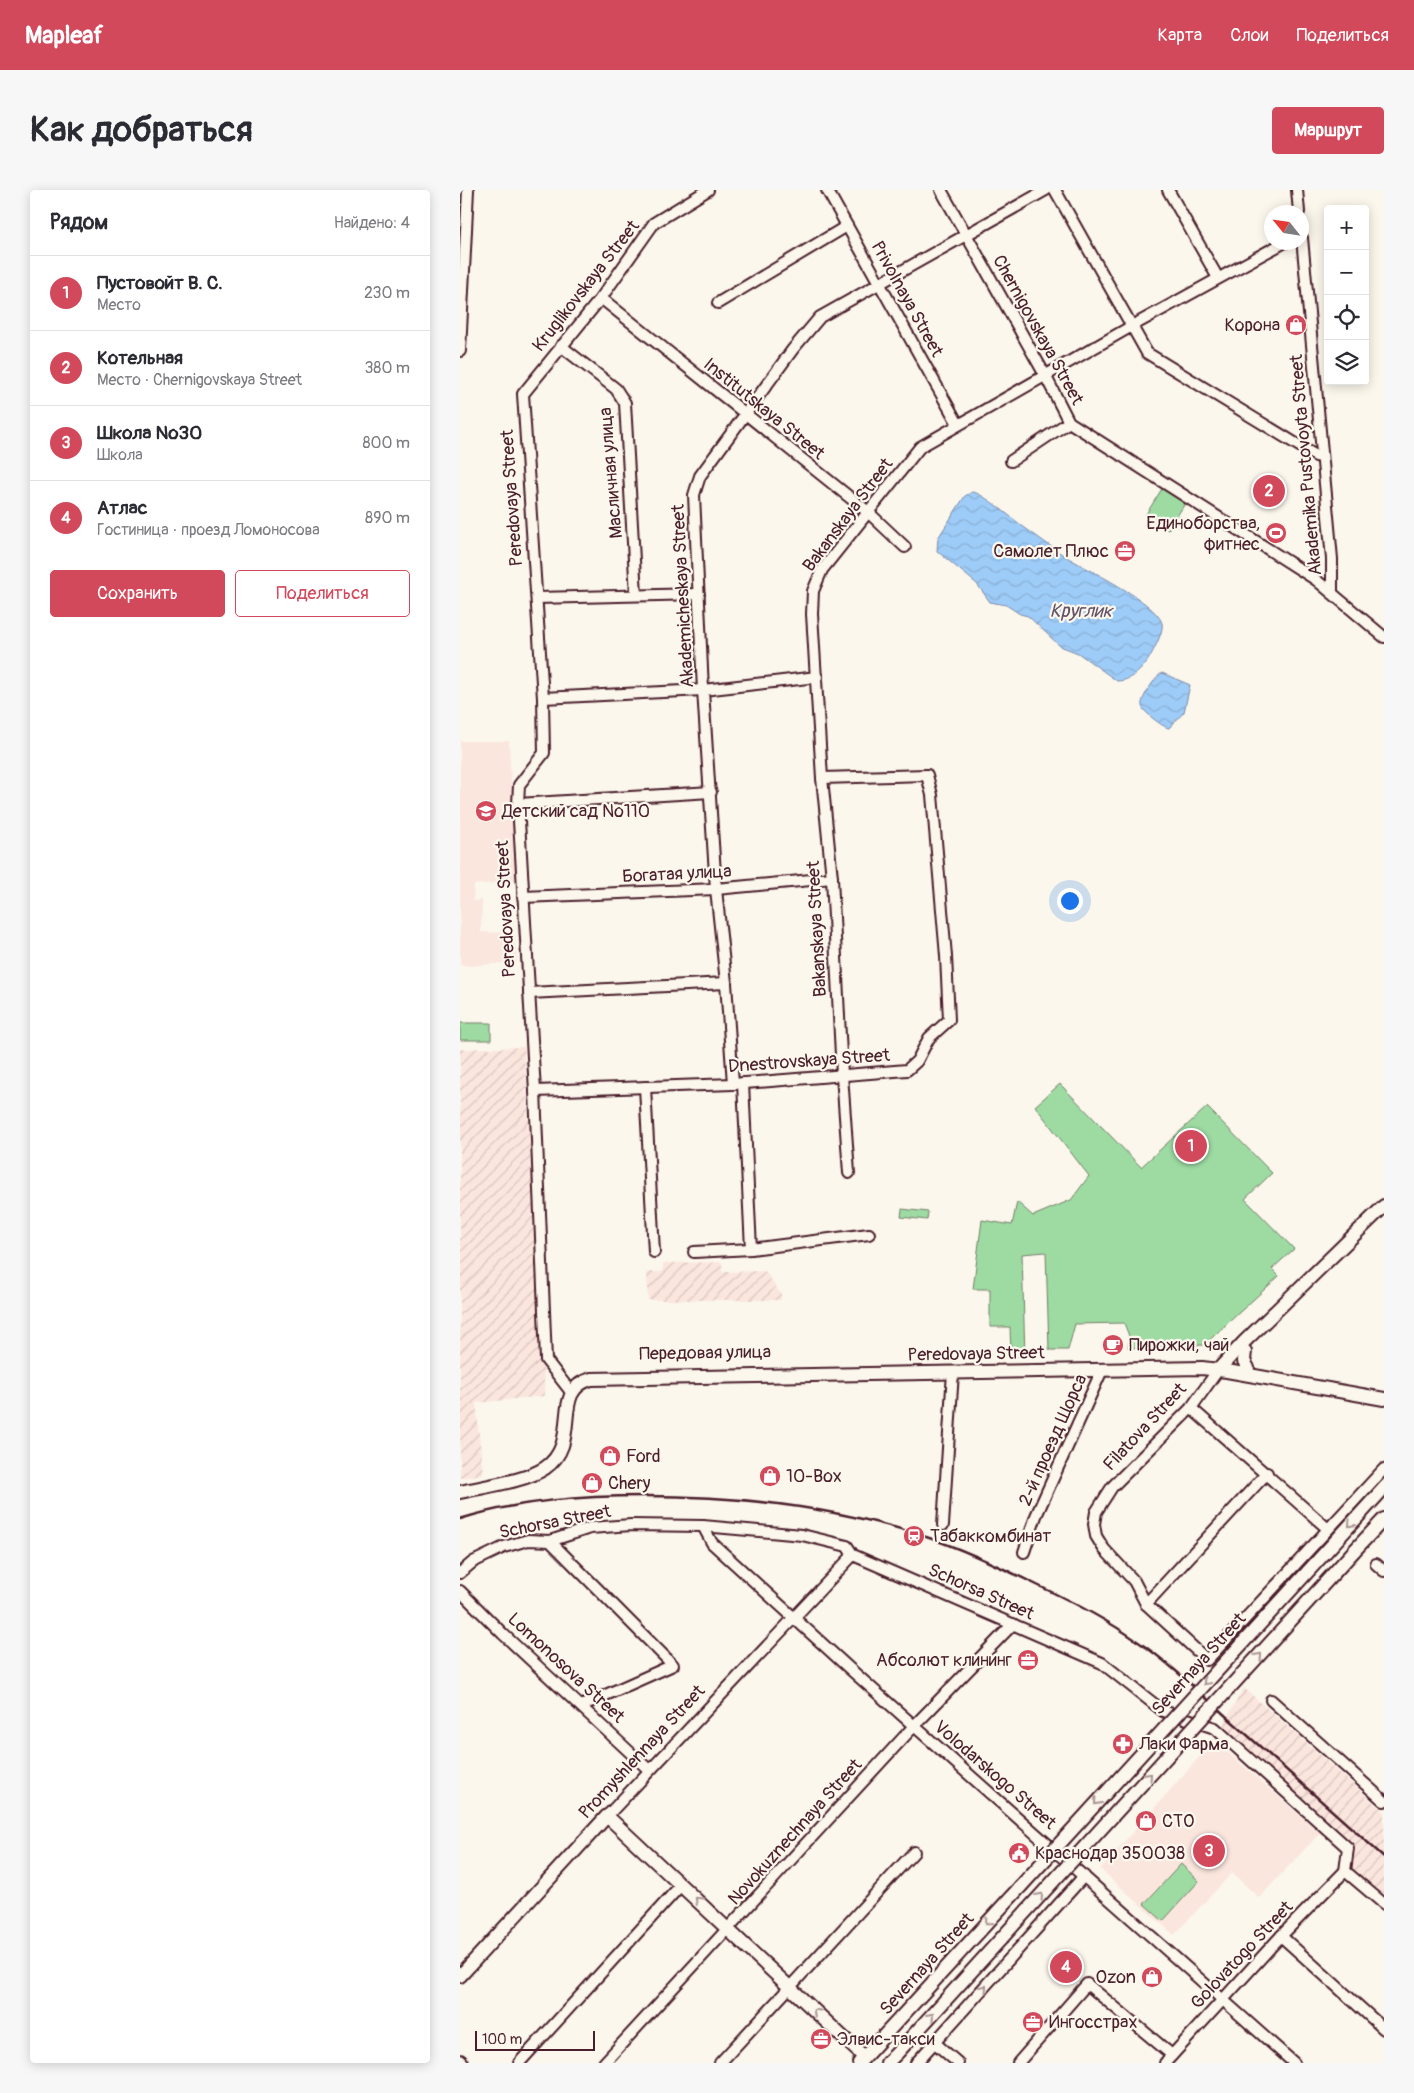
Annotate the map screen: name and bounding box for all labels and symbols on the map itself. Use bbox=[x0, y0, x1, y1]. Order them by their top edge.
north arrow bbox=[1264, 205, 1309, 250]
street label: Kruglikovskaya Street bbox=[527, 215, 645, 356]
street label: Privolnaya Street bbox=[866, 237, 949, 362]
street label: Chernigovskaya Street bbox=[987, 251, 1089, 410]
shop icon: Корона bbox=[1284, 313, 1308, 337]
place label: Корона bbox=[1224, 314, 1280, 337]
street label: Institutskaya Street bbox=[699, 353, 830, 466]
street label: Akademika Pustovoyta Street bbox=[1285, 353, 1327, 577]
street label: Масличная улица bbox=[594, 406, 628, 540]
street label: Peredovaya Street bbox=[496, 428, 528, 567]
street label: Bakanskaya Street bbox=[798, 453, 899, 576]
pin: 2 bbox=[1253, 472, 1285, 510]
street label: Akademicheskaya Street bbox=[667, 503, 699, 688]
place label: Единоборства, фитнес bbox=[1146, 512, 1260, 556]
sports icon: Единоборства, фитнес bbox=[1264, 521, 1288, 545]
office icon: Самолет Плюс bbox=[1113, 539, 1137, 563]
place label: Самолет Плюс bbox=[993, 540, 1109, 563]
water label: Круглик bbox=[1050, 599, 1115, 623]
school or university icon: Детский сад №110 bbox=[474, 799, 498, 823]
place label: Детский сад №110 bbox=[501, 800, 650, 823]
street label: Peredovaya Street bbox=[491, 839, 521, 978]
street label: Богатая улица bbox=[622, 860, 732, 888]
street label: Bakanskaya Street bbox=[802, 860, 832, 998]
your location bbox=[1057, 888, 1083, 914]
street label: Dnestrovskaya Street bbox=[727, 1044, 891, 1078]
pin: 1 bbox=[1175, 1127, 1207, 1165]
cafe icon: Пирожки, чай bbox=[1101, 1333, 1125, 1357]
place label: Пирожки, чай bbox=[1129, 1334, 1229, 1357]
street label: Передовая улица bbox=[639, 1340, 771, 1366]
street label: Peredovaya Street bbox=[907, 1341, 1045, 1367]
street label: 2-й проезд Щорса bbox=[1014, 1371, 1092, 1509]
street label: Filatova Street bbox=[1098, 1378, 1192, 1476]
shop icon: Ford bbox=[598, 1444, 622, 1468]
place label: Ford bbox=[626, 1445, 661, 1468]
shop icon: 10-Box bbox=[758, 1464, 782, 1488]
place label: 10-Box bbox=[786, 1465, 842, 1488]
shop icon: Chery bbox=[580, 1471, 604, 1495]
place label: Chery bbox=[608, 1472, 651, 1495]
street label: Schorsa Street bbox=[497, 1500, 614, 1544]
one-way arrow bbox=[1348, 1518, 1357, 1527]
station icon: Табаккомбинат bbox=[902, 1524, 926, 1548]
place label: Табаккомбинат bbox=[930, 1525, 1051, 1548]
street label: Schorsa Street bbox=[925, 1558, 1038, 1626]
street label: Severnaya Street bbox=[1147, 1607, 1252, 1720]
street label: Lomonosova Street bbox=[503, 1608, 630, 1729]
office icon: Абсолют клининг bbox=[1016, 1648, 1040, 1672]
place label: Абсолют клининг bbox=[876, 1649, 1012, 1672]
one-way arrow bbox=[1253, 1652, 1262, 1661]
one-way arrow bbox=[1203, 1677, 1212, 1686]
street label: Promyshlennaya Street bbox=[574, 1680, 711, 1824]
street label: Volodarskogo Street bbox=[929, 1716, 1061, 1835]
pharmacy icon: Лаки Фарма bbox=[1111, 1732, 1135, 1756]
place label: Лаки Фарма bbox=[1138, 1733, 1229, 1756]
street label: Novokuznechnaya Street bbox=[723, 1753, 867, 1910]
one-way arrow bbox=[1144, 1772, 1153, 1781]
one-way arrow bbox=[1093, 1797, 1102, 1806]
shop icon: СТО bbox=[1134, 1809, 1158, 1833]
place label: СТО bbox=[1162, 1810, 1195, 1833]
pin: 3 bbox=[1193, 1832, 1225, 1870]
public building icon: Краснодар 350038 bbox=[1007, 1841, 1031, 1865]
place label: Краснодар 350038 bbox=[1035, 1842, 1185, 1865]
one-way arrow bbox=[1034, 1893, 1043, 1902]
street label: Golovatogo Street bbox=[1186, 1895, 1299, 2014]
one-way arrow bbox=[695, 1897, 704, 1906]
street label: Severnaya Street bbox=[875, 1907, 980, 2020]
one-way arrow bbox=[985, 1916, 994, 1925]
pin: 4 bbox=[1050, 1948, 1082, 1986]
shop icon: Ozon bbox=[1140, 1965, 1164, 1989]
place label: Ozon bbox=[1096, 1966, 1136, 1989]
one-way arrow bbox=[979, 1985, 988, 1994]
one-way arrow bbox=[813, 2009, 822, 2018]
office icon: Ингосстрах bbox=[1021, 2010, 1045, 2034]
place label: Ингосстрах bbox=[1049, 2011, 1137, 2034]
one-way arrow bbox=[925, 2013, 934, 2022]
office icon: Элвис-такси bbox=[809, 2027, 833, 2051]
scale bar bbox=[475, 2028, 595, 2051]
place label: Элвис-такси bbox=[837, 2028, 935, 2051]

